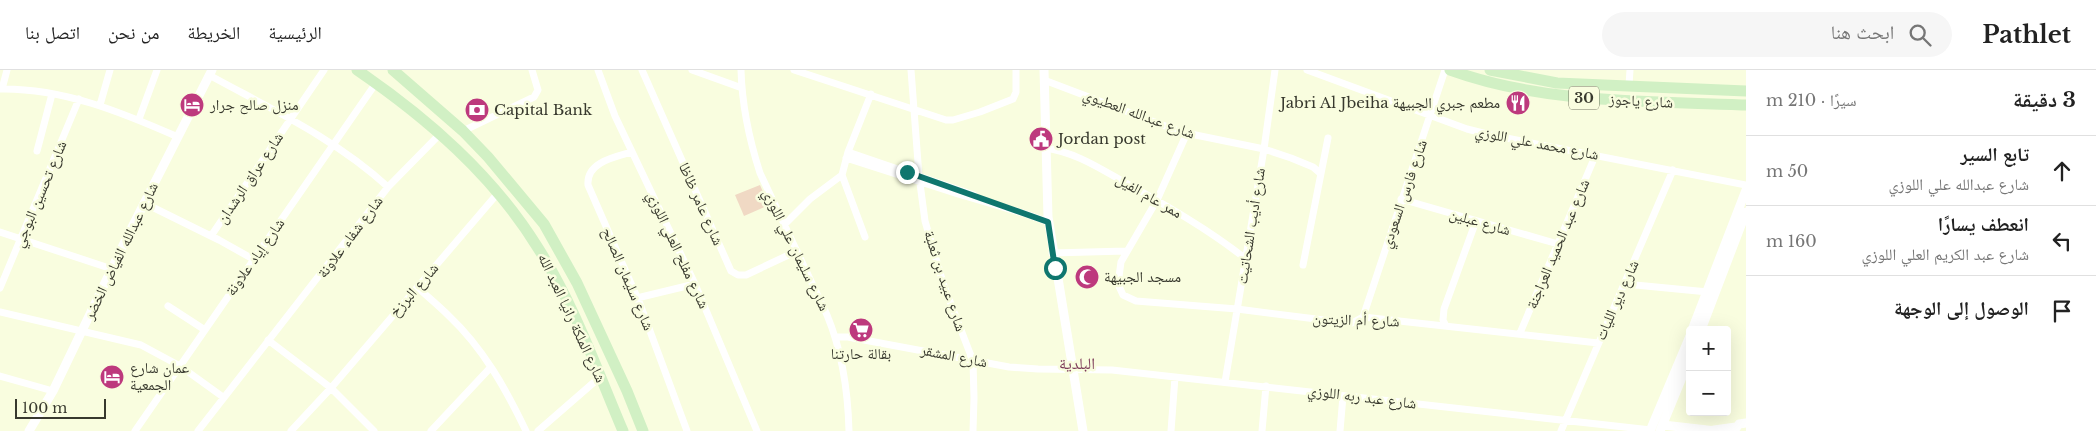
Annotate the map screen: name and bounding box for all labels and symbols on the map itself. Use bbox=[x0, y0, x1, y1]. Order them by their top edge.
street label: شارع عبدالله العطيوي bbox=[1080, 85, 1198, 145]
road number: 30 bbox=[1569, 86, 1599, 110]
street label: شارع ياجوز bbox=[1607, 89, 1674, 113]
restaurant icon: Jabri Al Jbeiha مطعم جبري الجبيهة bbox=[1505, 90, 1531, 116]
hotel icon: منزل صالح جرار bbox=[179, 92, 205, 118]
place label: Jabri Al Jbeiha مطعم جبري الجبيهة bbox=[1278, 93, 1500, 115]
place label: منزل صالح جرار bbox=[209, 95, 299, 115]
bank icon: Capital Bank bbox=[464, 97, 490, 123]
place label: Capital Bank bbox=[494, 100, 593, 119]
street label: شارع محمد علي اللوزي bbox=[1473, 121, 1601, 167]
public building icon: Jordan post bbox=[1028, 126, 1054, 152]
street label: شارع عراق الرشدان bbox=[212, 128, 288, 228]
place label: Jordan post bbox=[1056, 129, 1146, 148]
street label: شارع تحسين البوجي bbox=[8, 137, 73, 251]
street label: شارع فارس السعودي bbox=[1376, 137, 1434, 252]
street label: شارع عامر ظاظا bbox=[674, 159, 728, 249]
route end bbox=[896, 161, 919, 184]
street label: شارع أديب الشحاتيت bbox=[1232, 166, 1270, 286]
street label: ممر عام الفيل bbox=[1112, 169, 1186, 223]
street label: شارع عبد الحميد العراجنة bbox=[1522, 176, 1594, 312]
street label: شارع عبدالله الفياض الخضر bbox=[79, 179, 163, 324]
street label: شارع سليمان علي اللوزي bbox=[756, 186, 834, 315]
street label: شارع مفلح العلي اللوزي bbox=[640, 188, 714, 313]
street label: شارع شفاء علاونة bbox=[313, 192, 387, 282]
street label: شارع عبلين bbox=[1447, 204, 1513, 240]
street label: شارع إياد علاونة bbox=[221, 214, 289, 300]
street label: شارع سليمان الصالح bbox=[597, 224, 659, 334]
street label: شارع عبيد بن ثعلبة bbox=[919, 228, 971, 334]
street label: شارع الملكة رانيا العبد الله bbox=[533, 250, 611, 386]
route start bbox=[1044, 257, 1067, 280]
street label: شارع دير الليات bbox=[1590, 257, 1644, 343]
street label: شارع البرزخ bbox=[385, 259, 443, 321]
mosque icon: مسجد الجبيهة bbox=[1074, 264, 1100, 290]
place label: مسجد الجبيهة bbox=[1104, 267, 1181, 286]
street label: شارع أم الزيتون bbox=[1312, 308, 1400, 332]
supermarket icon: بقالة حارتنا bbox=[848, 317, 874, 343]
street label: شارع المشقر bbox=[918, 340, 989, 372]
place label: بقالة حارتنا bbox=[831, 344, 891, 363]
district label: البلدية bbox=[1059, 353, 1095, 373]
place label: عمان شارع الجمعية bbox=[130, 358, 190, 394]
hotel icon: عمان شارع الجمعية bbox=[99, 364, 125, 390]
street label: شارع عبد ربه اللوزي bbox=[1306, 380, 1418, 415]
scale bar bbox=[15, 396, 106, 419]

